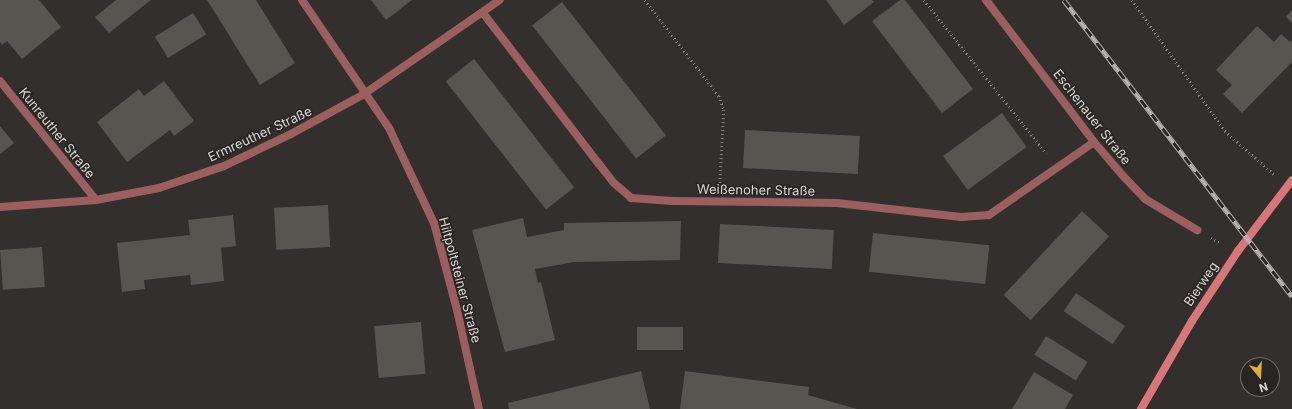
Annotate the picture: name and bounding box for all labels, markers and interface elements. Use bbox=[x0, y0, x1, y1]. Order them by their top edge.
street label: Eschenauer Straße bbox=[1050, 66, 1134, 168]
street label: Kunreuther Straße bbox=[16, 85, 98, 181]
street label: Ermreuther Straße bbox=[206, 103, 314, 165]
street label: Weißenoher Straße bbox=[697, 181, 815, 199]
street label: Hiltpoltsteiner Straße bbox=[436, 215, 484, 345]
street label: Bierweg bbox=[1181, 259, 1221, 309]
north arrow bbox=[1240, 357, 1280, 397]
text: N bbox=[1257, 380, 1270, 395]

